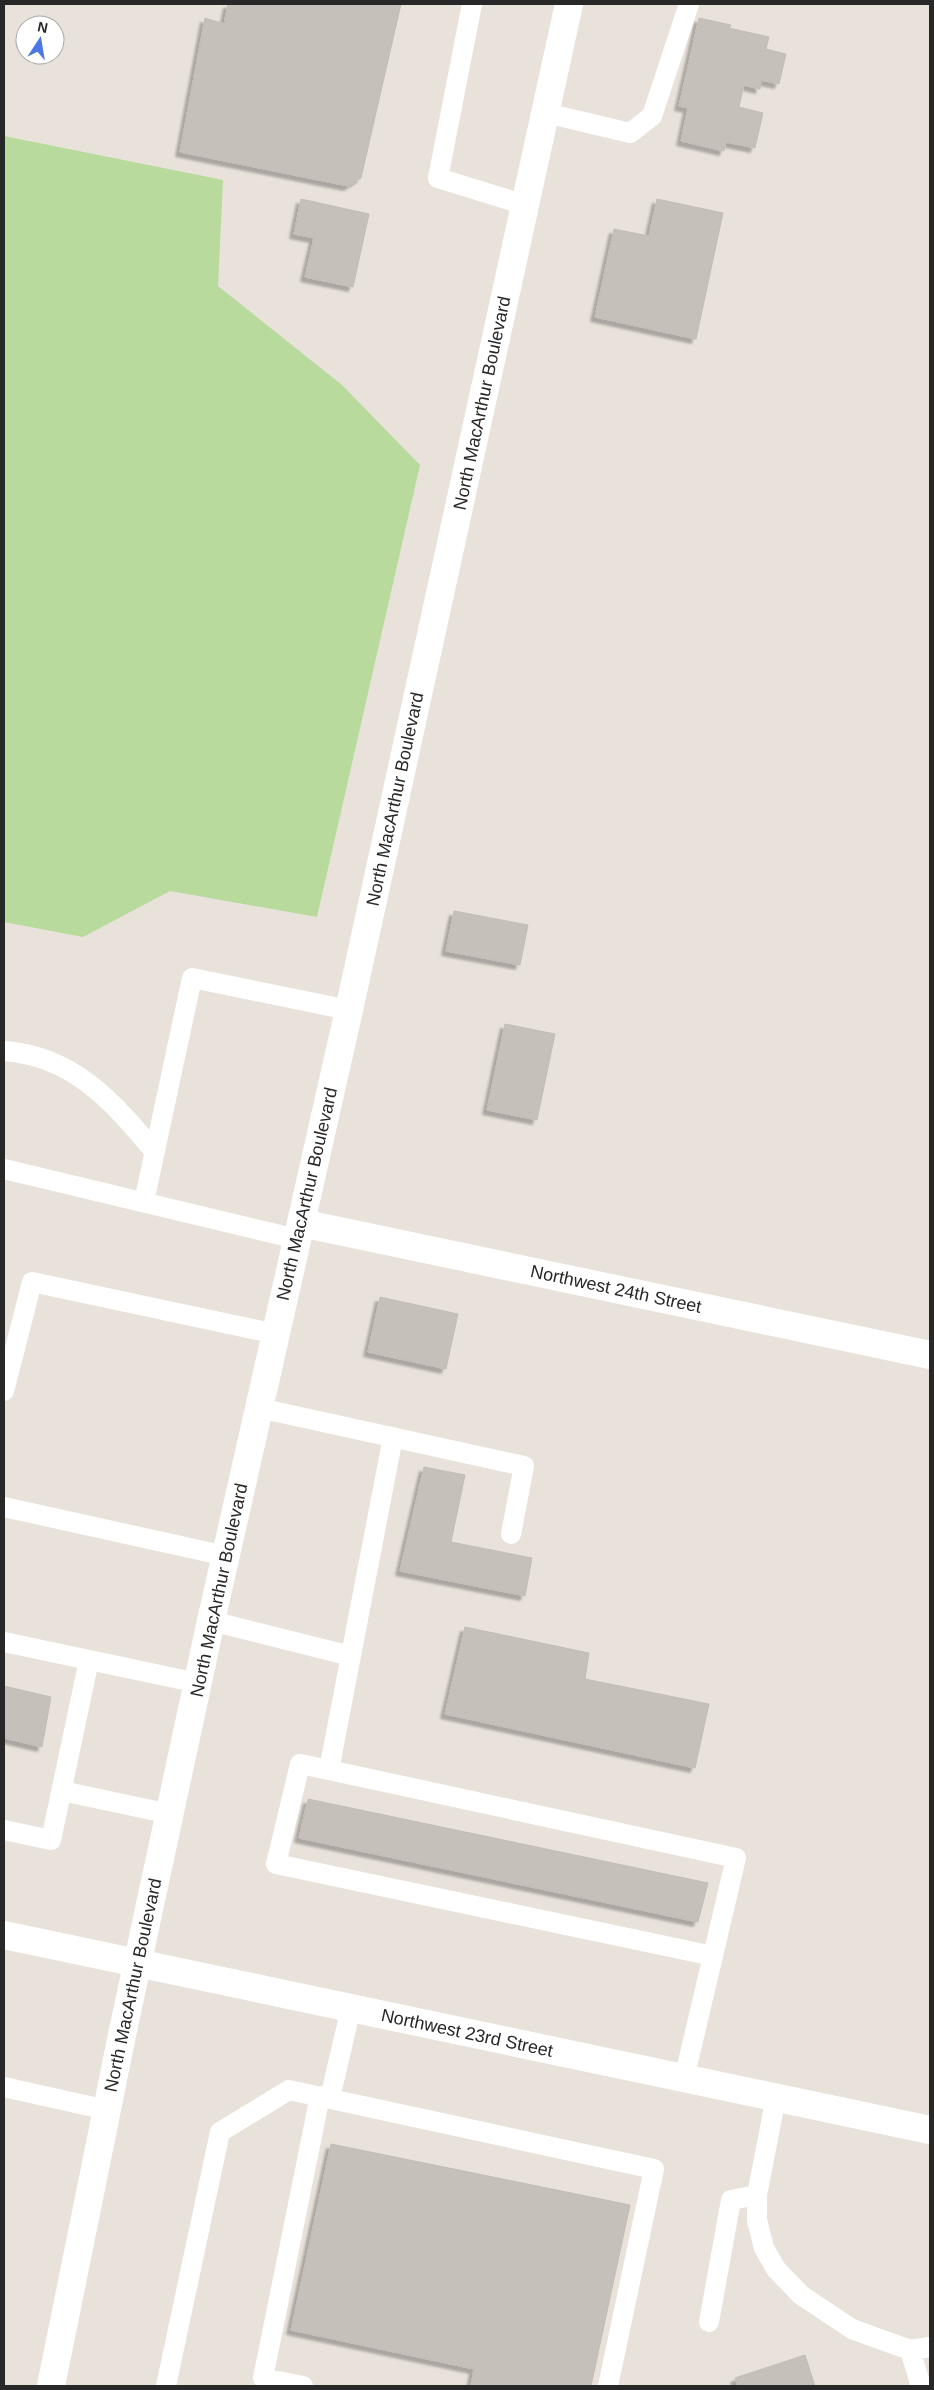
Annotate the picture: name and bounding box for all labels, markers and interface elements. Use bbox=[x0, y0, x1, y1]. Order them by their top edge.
north arrow bbox=[15, 15, 65, 65]
text: N bbox=[36, 18, 49, 36]
street label: North MacArthur Boulevard bbox=[450, 294, 514, 512]
street label: North MacArthur Boulevard bbox=[363, 690, 427, 908]
street label: North MacArthur Boulevard bbox=[273, 1085, 341, 1303]
street label: Northwest 24th Street bbox=[529, 1261, 703, 1317]
street label: North MacArthur Boulevard bbox=[187, 1481, 251, 1699]
street label: North MacArthur Boulevard bbox=[101, 1876, 165, 2094]
street label: Northwest 23rd Street bbox=[379, 2005, 555, 2061]

